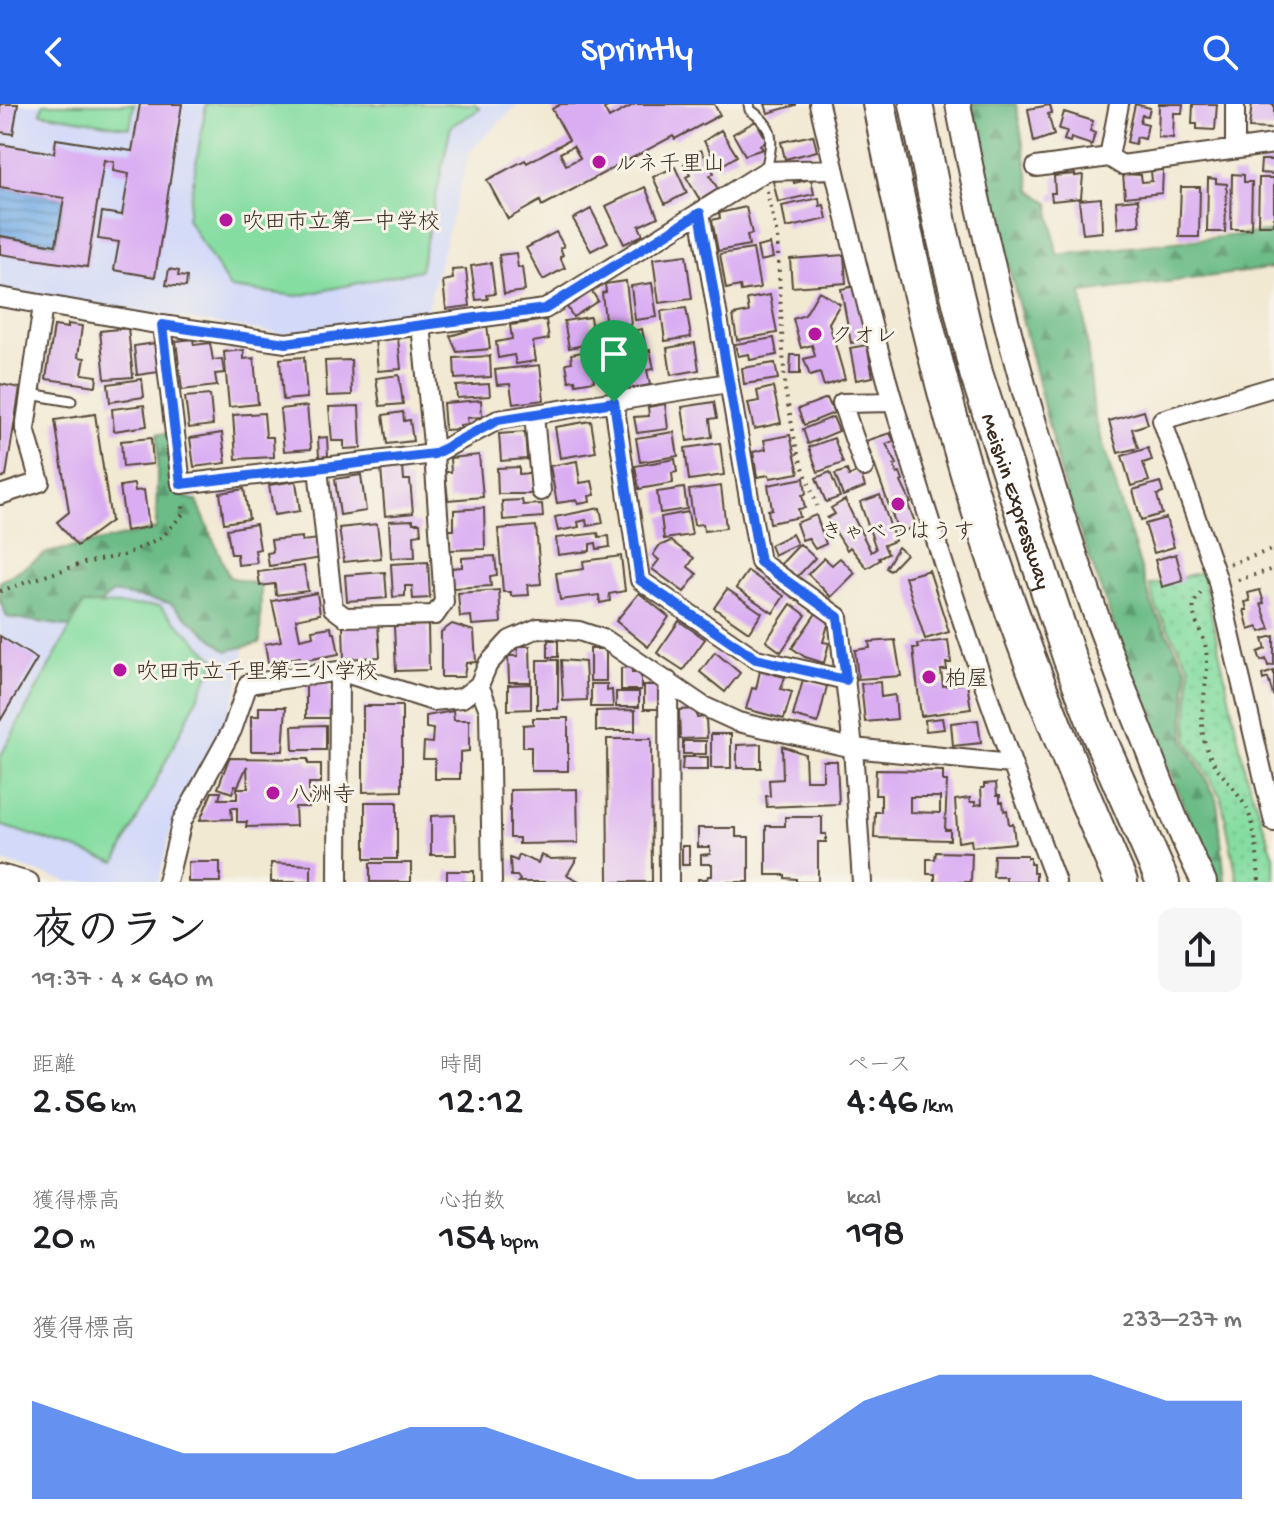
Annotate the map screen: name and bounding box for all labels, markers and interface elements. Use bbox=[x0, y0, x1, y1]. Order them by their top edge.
icon: back bbox=[32, 30, 76, 74]
icon: search bbox=[1198, 30, 1242, 74]
text: Sprintly bbox=[581, 31, 693, 74]
place label: ルネ千里山 bbox=[615, 152, 725, 179]
marker: ルネ千里山 bbox=[590, 153, 608, 171]
place label: 吹田市立第一中学校 bbox=[242, 209, 440, 237]
marker: 吹田市立第一中学校 bbox=[217, 211, 235, 229]
pin bbox=[580, 320, 648, 402]
marker: クオレ bbox=[806, 325, 824, 343]
place label: クオレ bbox=[831, 325, 897, 351]
icon: arrive bbox=[592, 332, 636, 376]
street label: Meishin Expressway bbox=[973, 411, 1055, 593]
marker: きゃべつはうす bbox=[889, 495, 907, 513]
place label: きゃべつはうす bbox=[821, 521, 975, 547]
place label: 吹田市立千里第三小学校 bbox=[136, 660, 378, 687]
marker: 吹田市立千里第三小学校 bbox=[111, 661, 129, 679]
place label: 柏屋 bbox=[945, 667, 989, 694]
marker: 柏屋 bbox=[920, 668, 938, 686]
place label: 八洲寺 bbox=[289, 783, 355, 810]
marker: 八洲寺 bbox=[264, 784, 282, 802]
button: share bbox=[1158, 908, 1242, 992]
text: 夜のラン bbox=[32, 909, 208, 961]
text: 19:37 · 4 × 640 m bbox=[32, 965, 213, 996]
text: 距離 bbox=[32, 1054, 76, 1080]
text: 時間 bbox=[439, 1054, 483, 1080]
text: ペース bbox=[847, 1054, 911, 1080]
text: 2.56 bbox=[32, 1080, 105, 1127]
text: 12:12 bbox=[439, 1080, 523, 1127]
text: 4:46 bbox=[847, 1080, 917, 1127]
text: km bbox=[105, 1094, 136, 1120]
text: /km bbox=[917, 1094, 953, 1120]
text: kcal bbox=[847, 1186, 881, 1212]
text: 獲得標高 bbox=[32, 1190, 120, 1216]
text: 心拍数 bbox=[439, 1190, 505, 1216]
text: 198 bbox=[847, 1212, 905, 1259]
text: 20 bbox=[32, 1216, 74, 1263]
text: 154 bbox=[439, 1216, 495, 1263]
text: m bbox=[74, 1230, 95, 1256]
text: bpm bbox=[495, 1230, 539, 1256]
text: 233–237 m bbox=[1122, 1306, 1242, 1337]
text: 獲得標高 bbox=[32, 1316, 136, 1347]

